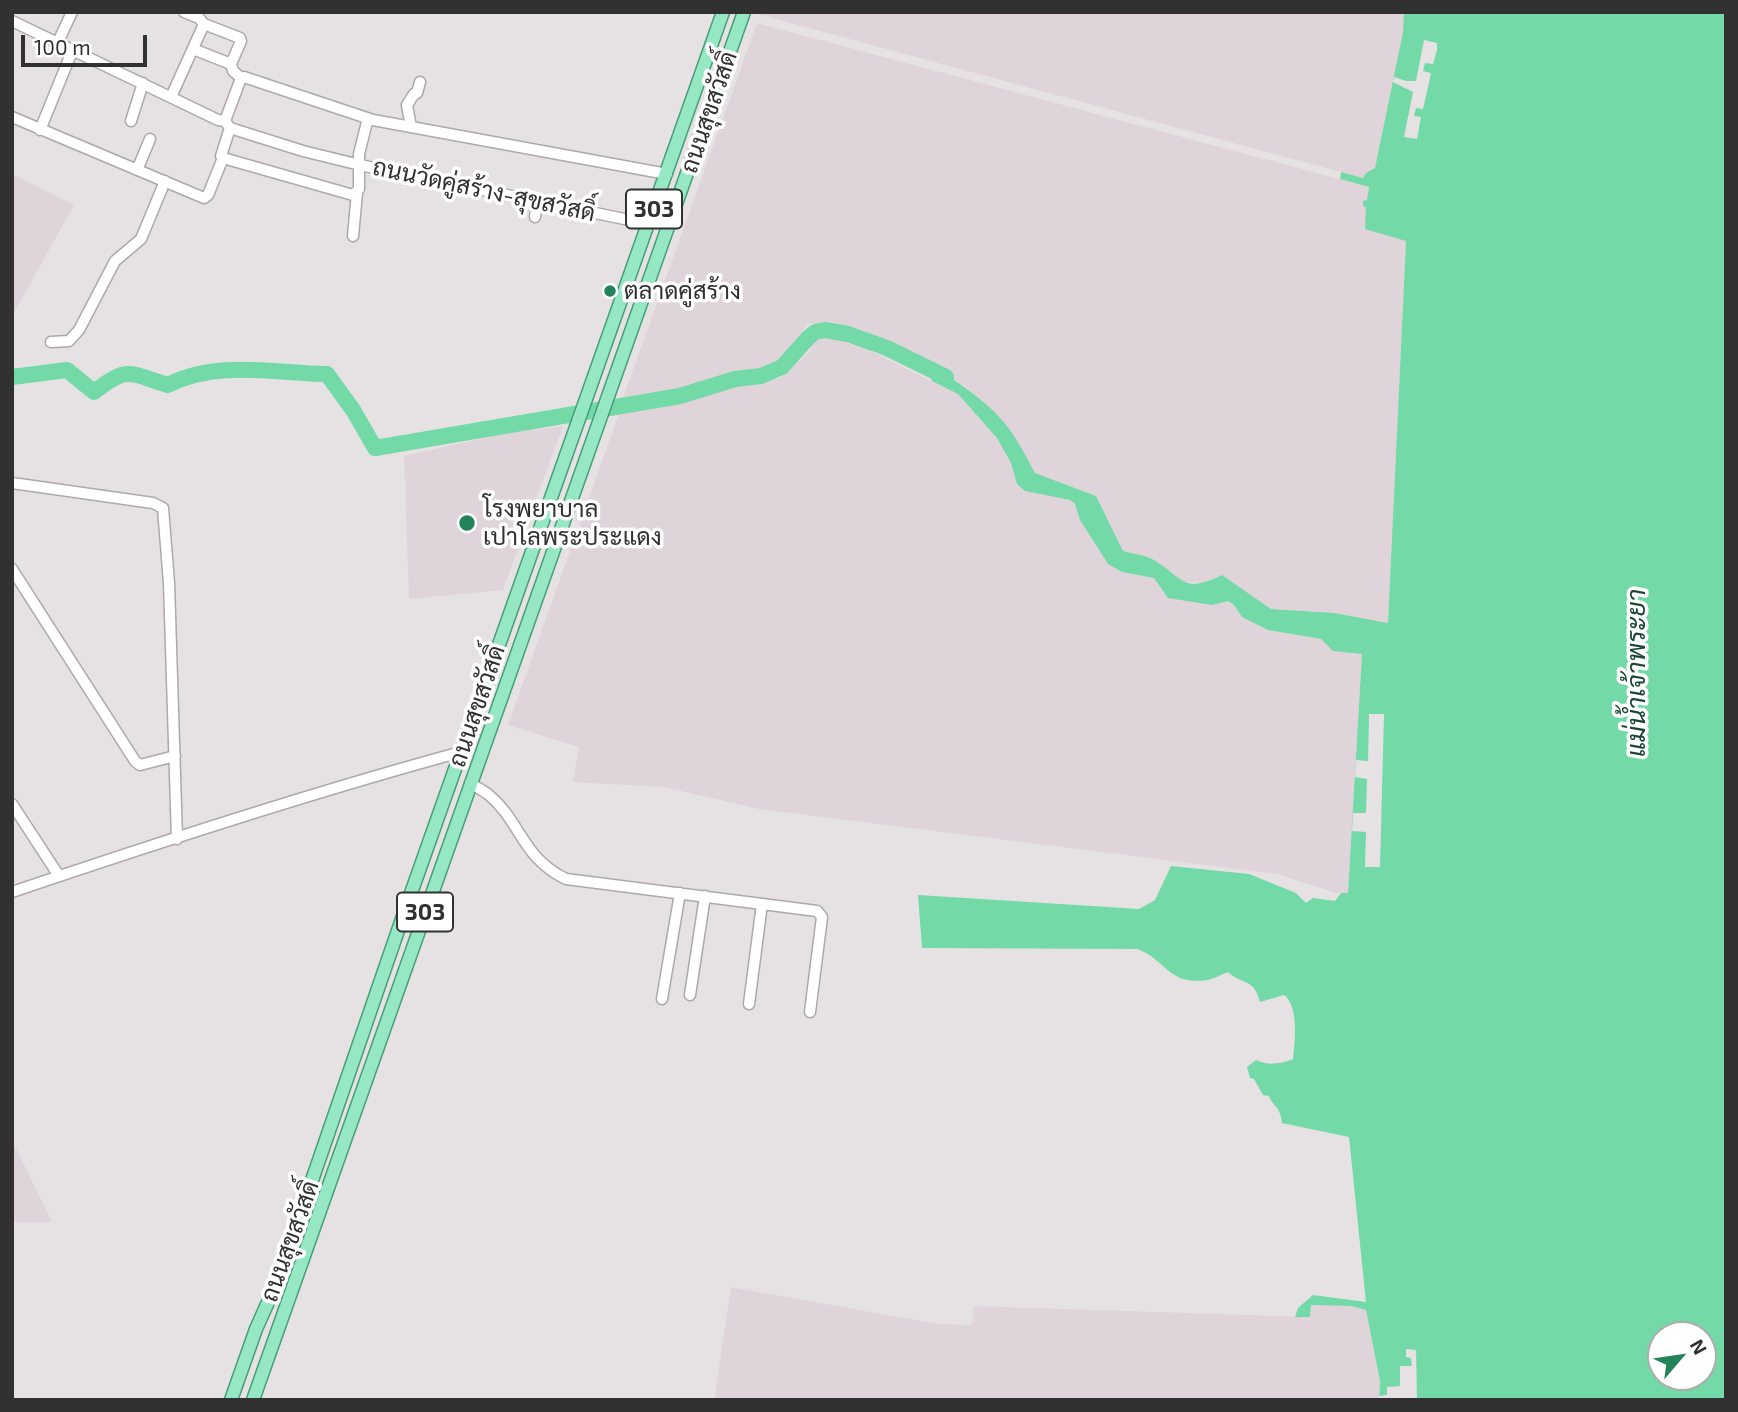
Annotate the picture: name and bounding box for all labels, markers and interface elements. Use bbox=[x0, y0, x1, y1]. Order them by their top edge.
scale bar bbox=[24, 21, 150, 65]
text: 100 m bbox=[34, 34, 91, 59]
street label: ถนนสุขสวัสดิ์ bbox=[675, 47, 743, 177]
street label: ถนนวัดคู่สร้าง-สุขสวัสดิ์ bbox=[370, 152, 598, 228]
road number: 303 bbox=[626, 190, 682, 229]
place label: ตลาดคู่สร้าง bbox=[624, 277, 741, 305]
marker: ตลาดคู่สร้าง bbox=[602, 283, 618, 299]
place label: โรงพยาบาล เปาโลพระประแดง bbox=[483, 495, 662, 551]
marker: โรงพยาบาล เปาโลพระประแดง bbox=[457, 513, 477, 533]
water label: แม่น้ำเจ้าพระยา bbox=[1620, 589, 1652, 757]
street label: ถนนสุขสวัสดิ์ bbox=[443, 641, 511, 771]
road number: 303 bbox=[397, 892, 453, 931]
street label: ถนนสุขสวัสดิ์ bbox=[255, 1176, 325, 1306]
north arrow bbox=[1647, 1321, 1717, 1391]
text: N bbox=[1686, 1335, 1712, 1358]

